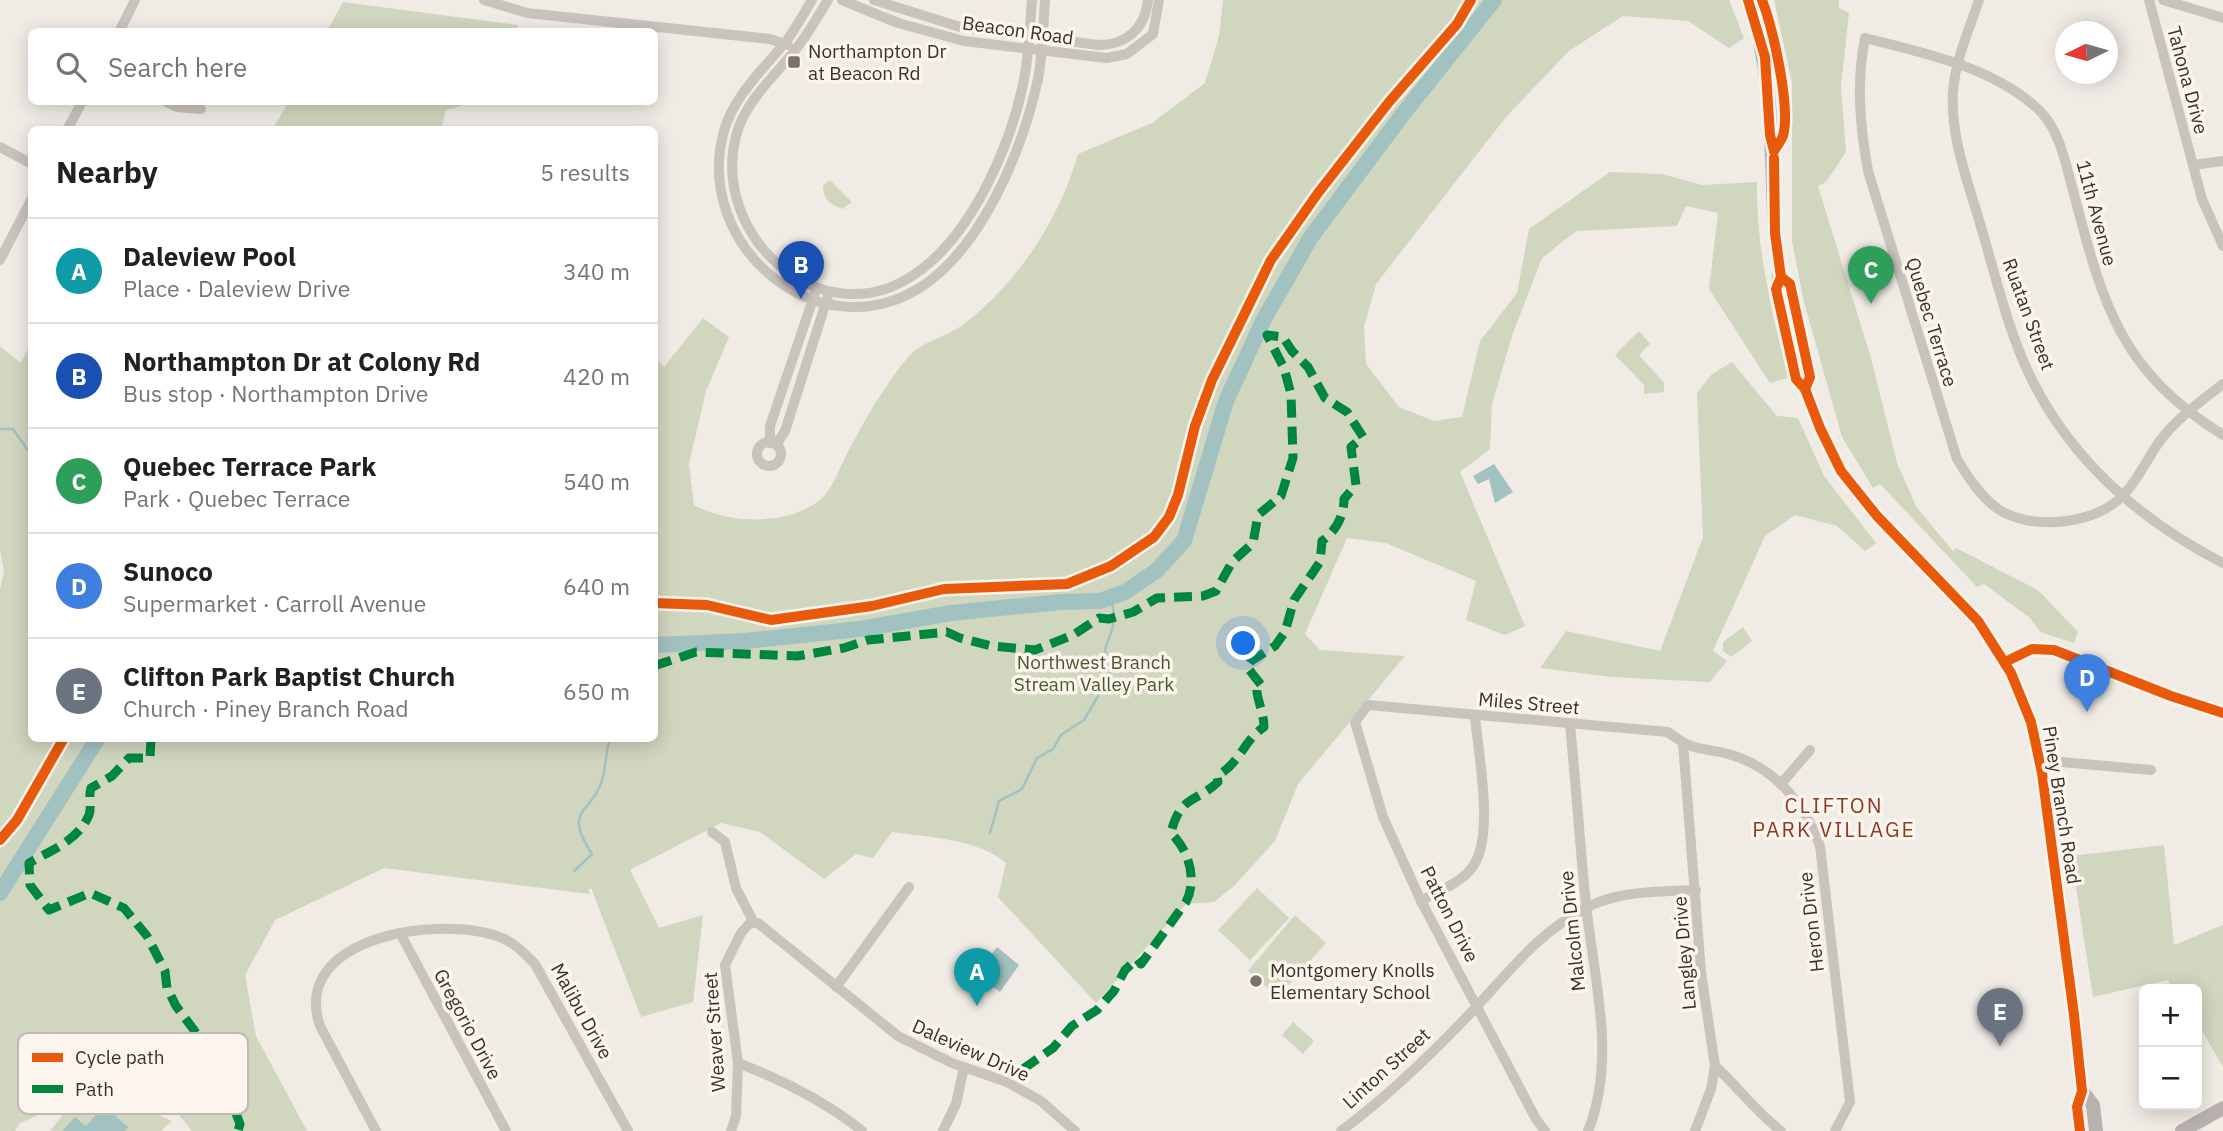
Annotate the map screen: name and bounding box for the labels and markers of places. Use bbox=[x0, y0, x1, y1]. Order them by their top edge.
place label: Northampton Dr at Beacon Rd bbox=[808, 39, 946, 85]
marker: Northampton Dr at Beacon Rd bbox=[786, 54, 802, 70]
pin: B bbox=[778, 241, 824, 299]
pin: C bbox=[1848, 246, 1894, 304]
pin: D bbox=[2064, 654, 2110, 712]
pin: A bbox=[954, 948, 1000, 1006]
place label: Montgomery Knolls Elementary School bbox=[1270, 958, 1435, 1004]
marker: Montgomery Knolls Elementary School bbox=[1248, 973, 1264, 989]
pin: E bbox=[1977, 988, 2023, 1046]

